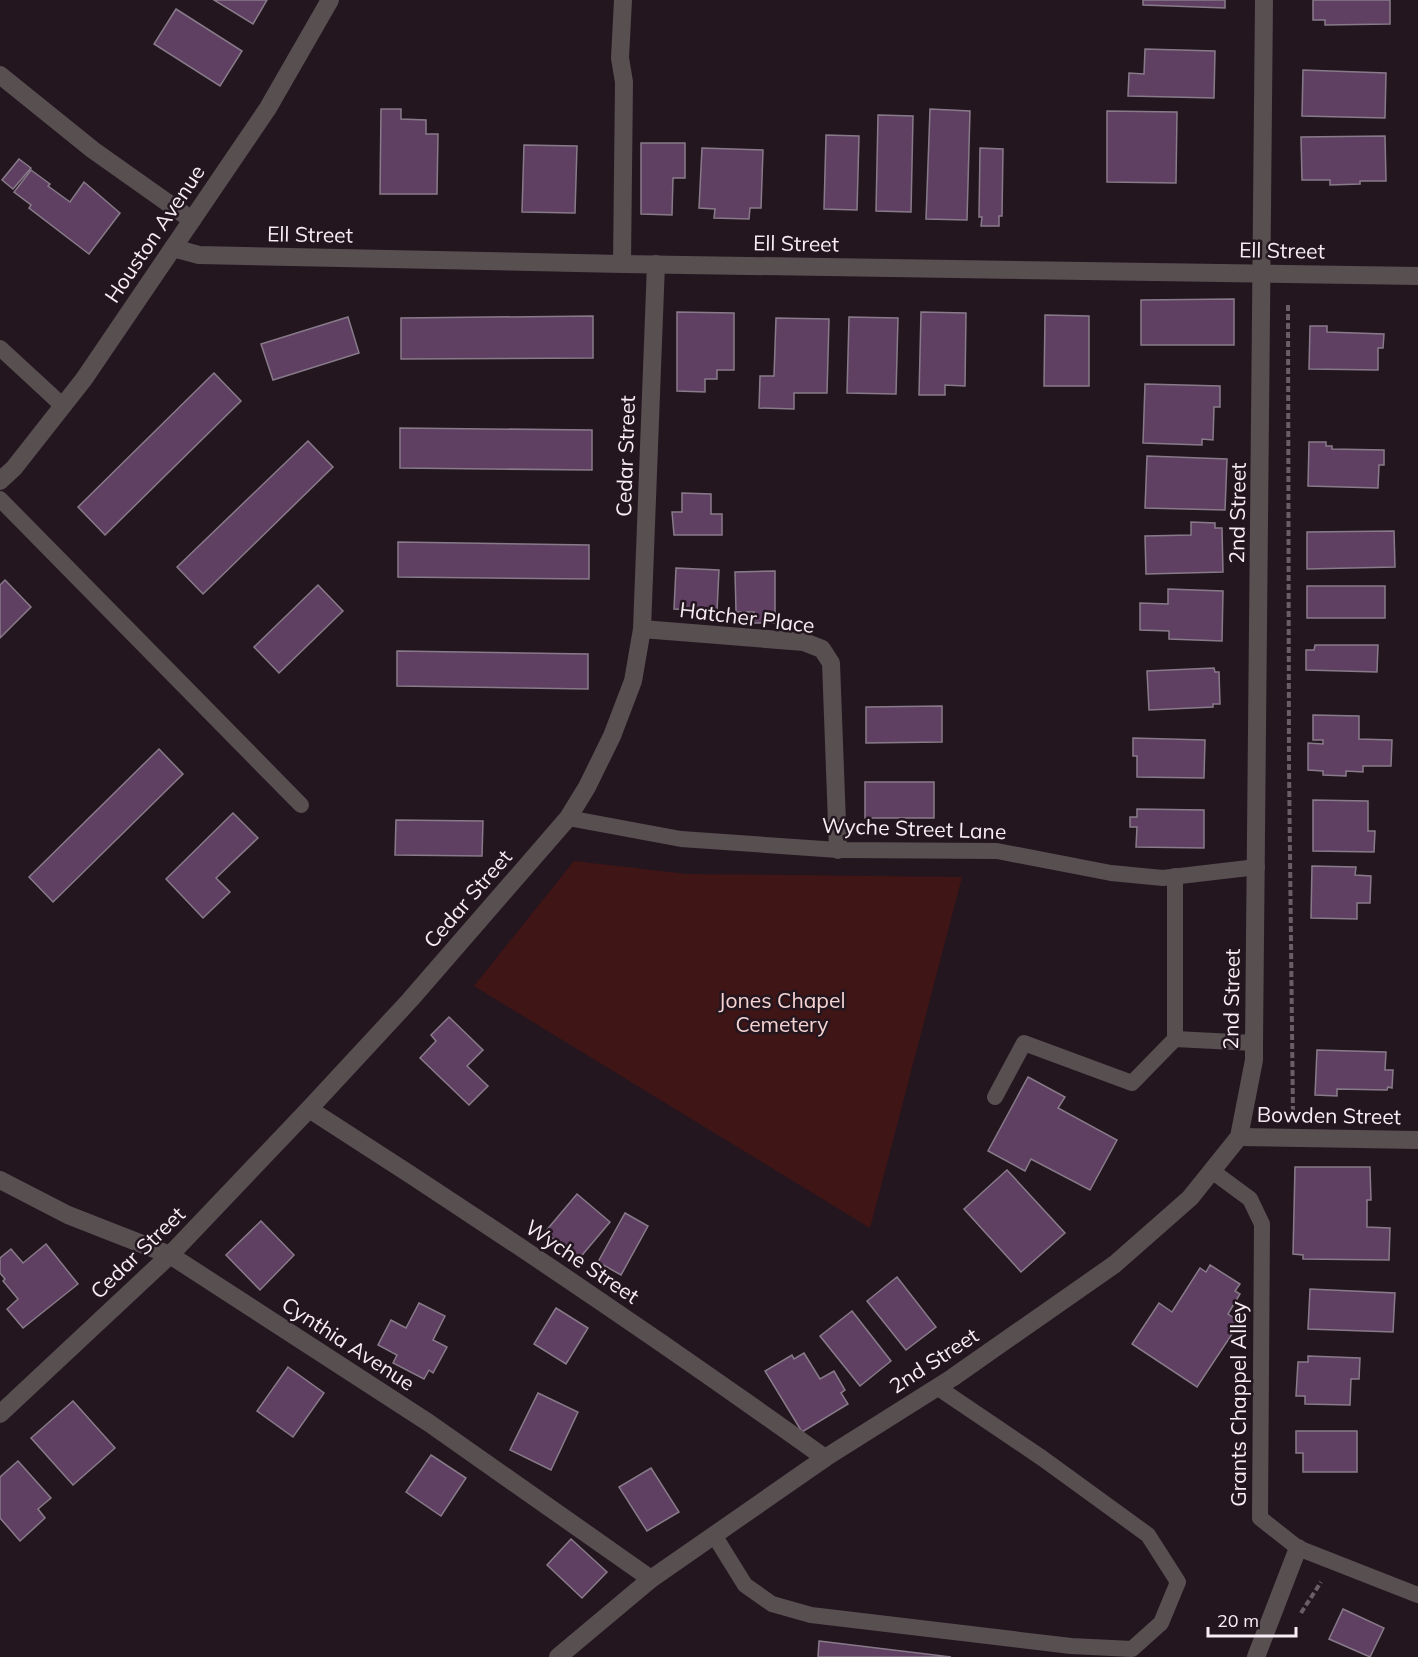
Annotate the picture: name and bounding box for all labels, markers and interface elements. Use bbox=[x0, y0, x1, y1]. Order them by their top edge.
street label: Houston Avenue bbox=[98, 160, 210, 307]
street label: Ell Street bbox=[267, 220, 353, 248]
street label: Ell Street bbox=[753, 229, 839, 257]
street label: Ell Street bbox=[1239, 236, 1325, 264]
street label: Cedar Street bbox=[610, 395, 640, 517]
street label: 2nd Street bbox=[1223, 462, 1251, 564]
street label: Hatcher Place bbox=[678, 596, 816, 638]
street label: Wyche Street Lane bbox=[821, 812, 1007, 844]
street label: Cedar Street bbox=[418, 844, 517, 953]
street label: 2nd Street bbox=[1217, 948, 1245, 1050]
park label: Jones Chapel Cemetery bbox=[719, 987, 845, 1037]
street label: Bowden Street bbox=[1257, 1101, 1401, 1129]
street label: Cedar Street bbox=[85, 1201, 190, 1304]
street label: Wyche Street bbox=[521, 1214, 644, 1309]
street label: Cynthia Avenue bbox=[277, 1291, 420, 1396]
street label: Grants Chappel Alley bbox=[1225, 1301, 1251, 1507]
street label: 2nd Street bbox=[884, 1322, 983, 1399]
scale bar bbox=[1208, 1600, 1296, 1638]
text: 20 m bbox=[1217, 1609, 1259, 1632]

